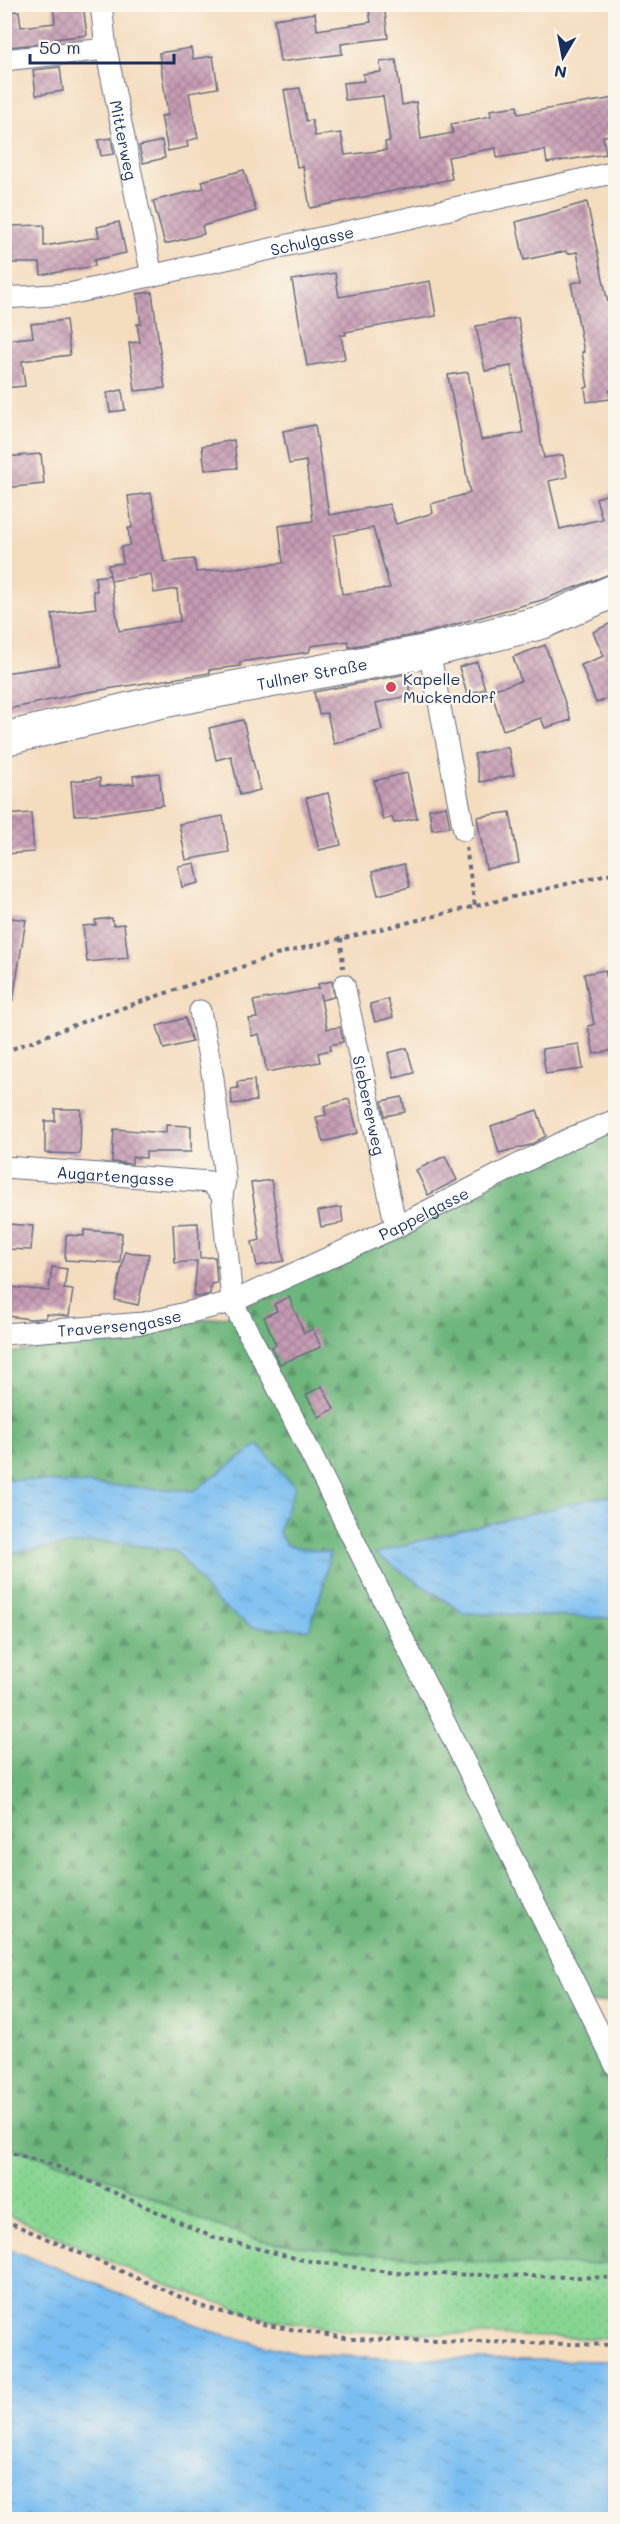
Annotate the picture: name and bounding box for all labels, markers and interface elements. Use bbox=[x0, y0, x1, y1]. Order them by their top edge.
scale bar bbox=[30, 27, 174, 65]
north arrow bbox=[533, 27, 593, 87]
text: 50 m bbox=[39, 35, 81, 59]
text: N bbox=[552, 61, 568, 84]
street label: Mitterweg bbox=[106, 98, 143, 182]
street label: Schulgasse bbox=[268, 220, 356, 259]
street label: Tullner Straße bbox=[255, 652, 369, 694]
place label: Kapelle Muckendorf bbox=[403, 668, 496, 707]
marker: Kapelle Muckendorf bbox=[384, 680, 398, 694]
street label: Siebererweg bbox=[349, 1053, 391, 1157]
street label: Augartengasse bbox=[56, 1160, 175, 1190]
street label: Pappelgasse bbox=[375, 1181, 472, 1244]
street label: Traversengasse bbox=[57, 1304, 183, 1340]

